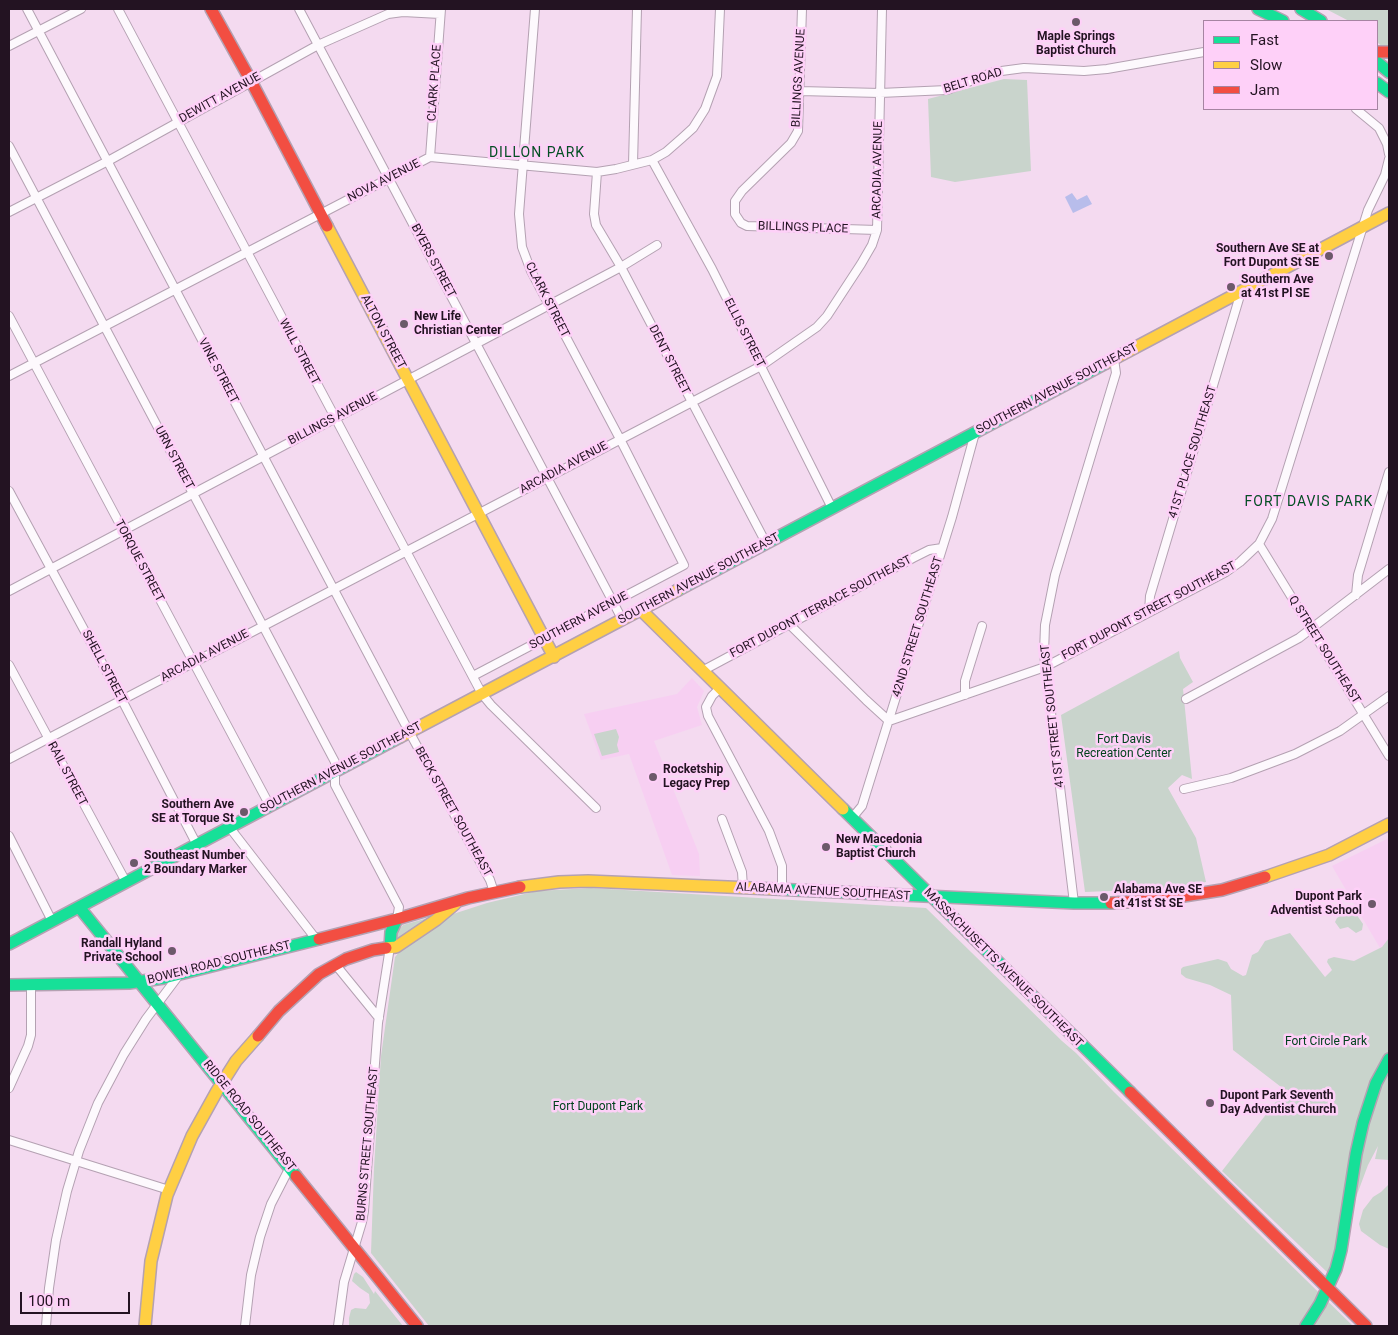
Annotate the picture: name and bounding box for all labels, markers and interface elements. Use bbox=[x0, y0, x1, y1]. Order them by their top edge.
marker: Maple Springs Baptist Church bbox=[1070, 16, 1082, 28]
legend bbox=[1203, 20, 1378, 110]
street label: BILLINGS AVENUE bbox=[789, 28, 809, 128]
place label: Maple Springs Baptist Church bbox=[1036, 30, 1116, 58]
text: Fast bbox=[1250, 31, 1279, 49]
street label: CLARK PLACE bbox=[425, 44, 445, 122]
text: Slow bbox=[1250, 56, 1282, 74]
street label: BELT ROAD bbox=[942, 65, 1004, 97]
street label: DEWITT AVENUE bbox=[177, 70, 263, 126]
text: Jam bbox=[1250, 81, 1280, 99]
street label: ARCADIA AVENUE bbox=[870, 121, 886, 219]
district label: DILLON PARK bbox=[488, 145, 586, 161]
street label: NOVA AVENUE bbox=[345, 157, 423, 205]
street label: BILLINGS PLACE bbox=[758, 219, 848, 237]
street label: BYERS STREET bbox=[408, 222, 458, 300]
place label: Southern Ave SE at Fort Dupont St SE bbox=[1216, 242, 1319, 270]
marker: Southern Ave SE at Fort Dupont St SE bbox=[1323, 250, 1335, 262]
street label: CLARK STREET bbox=[522, 260, 572, 340]
place label: Southern Ave at 41st Pl SE bbox=[1241, 273, 1313, 301]
marker: Southern Ave at 41st Pl SE bbox=[1225, 281, 1237, 293]
street label: ALTON STREET bbox=[357, 292, 409, 372]
street label: ELLIS STREET bbox=[720, 296, 768, 370]
place label: New Life Christian Center bbox=[414, 310, 502, 338]
street label: WILL STREET bbox=[276, 317, 322, 387]
marker: New Life Christian Center bbox=[398, 318, 410, 330]
street label: DENT STREET bbox=[645, 323, 693, 397]
street label: VINE STREET bbox=[195, 336, 241, 406]
street label: SOUTHERN AVENUE SOUTHEAST bbox=[974, 340, 1140, 438]
street label: 41ST PLACE SOUTHEAST bbox=[1166, 384, 1220, 520]
street label: BILLINGS AVENUE bbox=[286, 389, 380, 449]
street label: URN STREET bbox=[151, 424, 197, 492]
street label: ARCADIA AVENUE bbox=[517, 439, 611, 497]
district label: FORT DAVIS PARK bbox=[1243, 494, 1375, 510]
street label: TORQUE STREET bbox=[111, 517, 167, 605]
street label: SOUTHERN AVENUE SOUTHEAST bbox=[616, 530, 782, 628]
street label: FORT DUPONT TERRACE SOUTHEAST bbox=[728, 553, 914, 661]
street label: 42ND STREET SOUTHEAST bbox=[890, 555, 946, 699]
street label: FORT DUPONT STREET SOUTHEAST bbox=[1059, 559, 1239, 663]
street label: SOUTHERN AVENUE bbox=[527, 589, 631, 653]
street label: Q STREET SOUTHEAST bbox=[1285, 593, 1363, 707]
street label: ARCADIA AVENUE bbox=[158, 627, 252, 685]
street label: SHELL STREET bbox=[79, 628, 129, 706]
street label: 41ST STREET SOUTHEAST bbox=[1038, 644, 1068, 788]
street label: SOUTHERN AVENUE SOUTHEAST bbox=[258, 719, 424, 817]
park label: Fort Davis Recreation Center bbox=[1076, 733, 1172, 761]
street label: RAIL STREET bbox=[44, 739, 90, 809]
street label: BECK STREET SOUTHEAST bbox=[411, 745, 495, 879]
place label: Rocketship Legacy Prep bbox=[663, 763, 730, 791]
marker: Rocketship Legacy Prep bbox=[647, 771, 659, 783]
place label: Southern Ave SE at Torque St bbox=[152, 798, 234, 826]
marker: Southern Ave SE at Torque St bbox=[238, 806, 250, 818]
place label: New Macedonia Baptist Church bbox=[836, 833, 922, 861]
marker: New Macedonia Baptist Church bbox=[820, 841, 832, 853]
place label: Southeast Number 2 Boundary Marker bbox=[144, 849, 247, 877]
marker: Southeast Number 2 Boundary Marker bbox=[128, 857, 140, 869]
street label: ALABAMA AVENUE SOUTHEAST bbox=[735, 880, 911, 904]
place label: Alabama Ave SE at 41st St SE bbox=[1114, 883, 1202, 911]
street label: MASSACHUSETTS AVENUE SOUTHEAST bbox=[921, 886, 1085, 1050]
place label: Dupont Park Adventist School bbox=[1270, 890, 1362, 918]
marker: Alabama Ave SE at 41st St SE bbox=[1098, 891, 1110, 903]
marker: Dupont Park Adventist School bbox=[1366, 898, 1378, 910]
place label: Randall Hyland Private School bbox=[81, 937, 162, 965]
street label: BOWEN ROAD SOUTHEAST bbox=[146, 938, 292, 988]
marker: Randall Hyland Private School bbox=[166, 945, 178, 957]
park label: Fort Circle Park bbox=[1285, 1035, 1367, 1049]
street label: RIDGE ROAD SOUTHEAST bbox=[200, 1058, 298, 1174]
street label: BURNS STREET SOUTHEAST bbox=[354, 1066, 382, 1222]
place label: Dupont Park Seventh Day Adventist Church bbox=[1220, 1089, 1336, 1117]
marker: Dupont Park Seventh Day Adventist Church bbox=[1204, 1097, 1216, 1109]
park label: Fort Dupont Park bbox=[553, 1100, 643, 1114]
scale bar bbox=[22, 1282, 132, 1314]
text: 100 m bbox=[28, 1292, 70, 1310]

